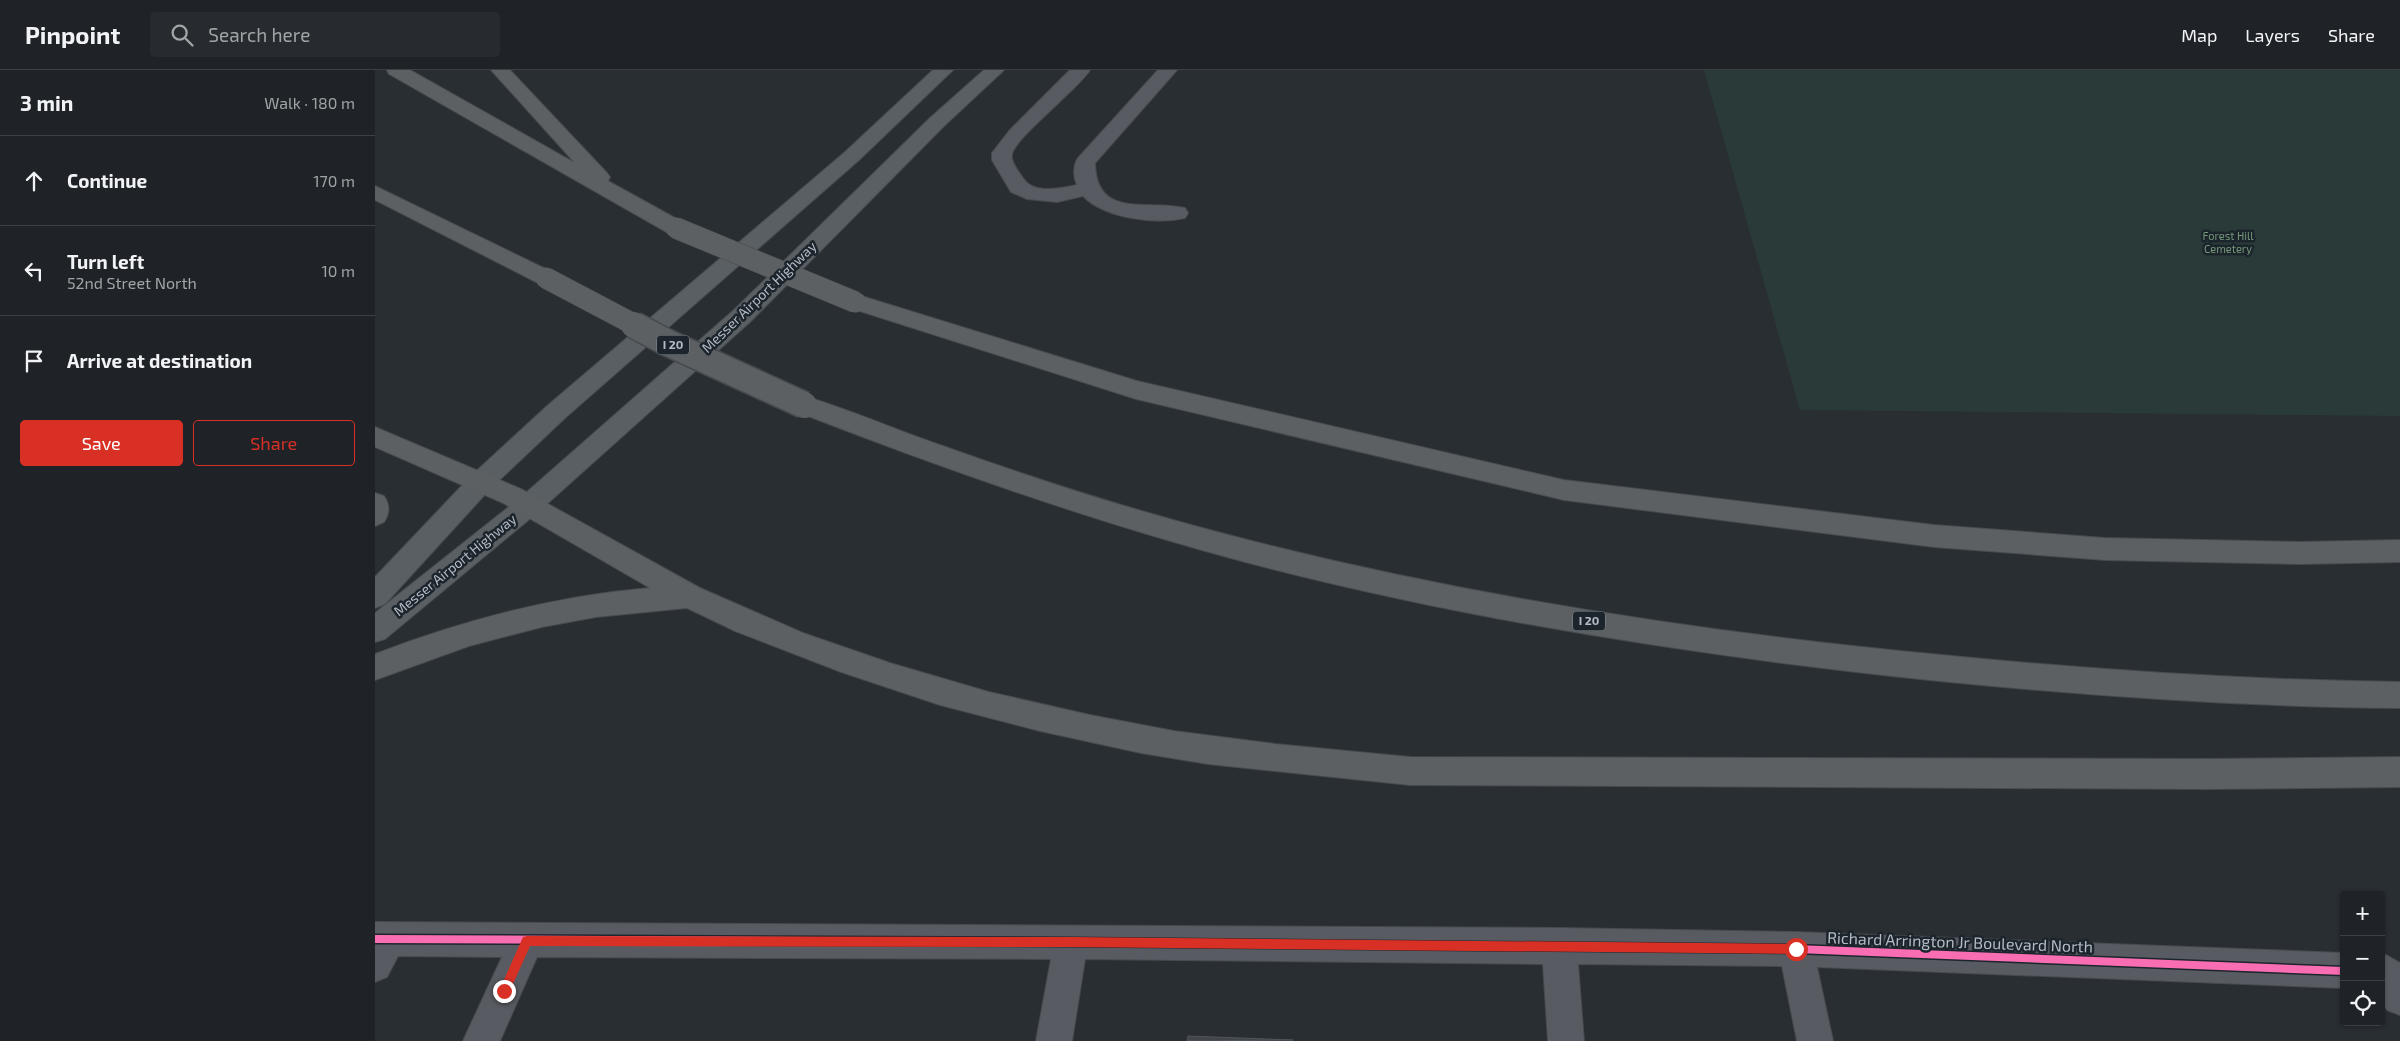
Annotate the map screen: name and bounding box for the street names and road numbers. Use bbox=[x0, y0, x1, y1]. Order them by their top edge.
street label: Messer Airport Highway bbox=[698, 237, 820, 356]
road number: I 20 bbox=[657, 336, 689, 354]
street label: Messer Airport Highway bbox=[390, 510, 520, 619]
road number: I 20 bbox=[1573, 612, 1605, 630]
street label: Richard Arrington Jr Boulevard North bbox=[1827, 927, 2093, 956]

